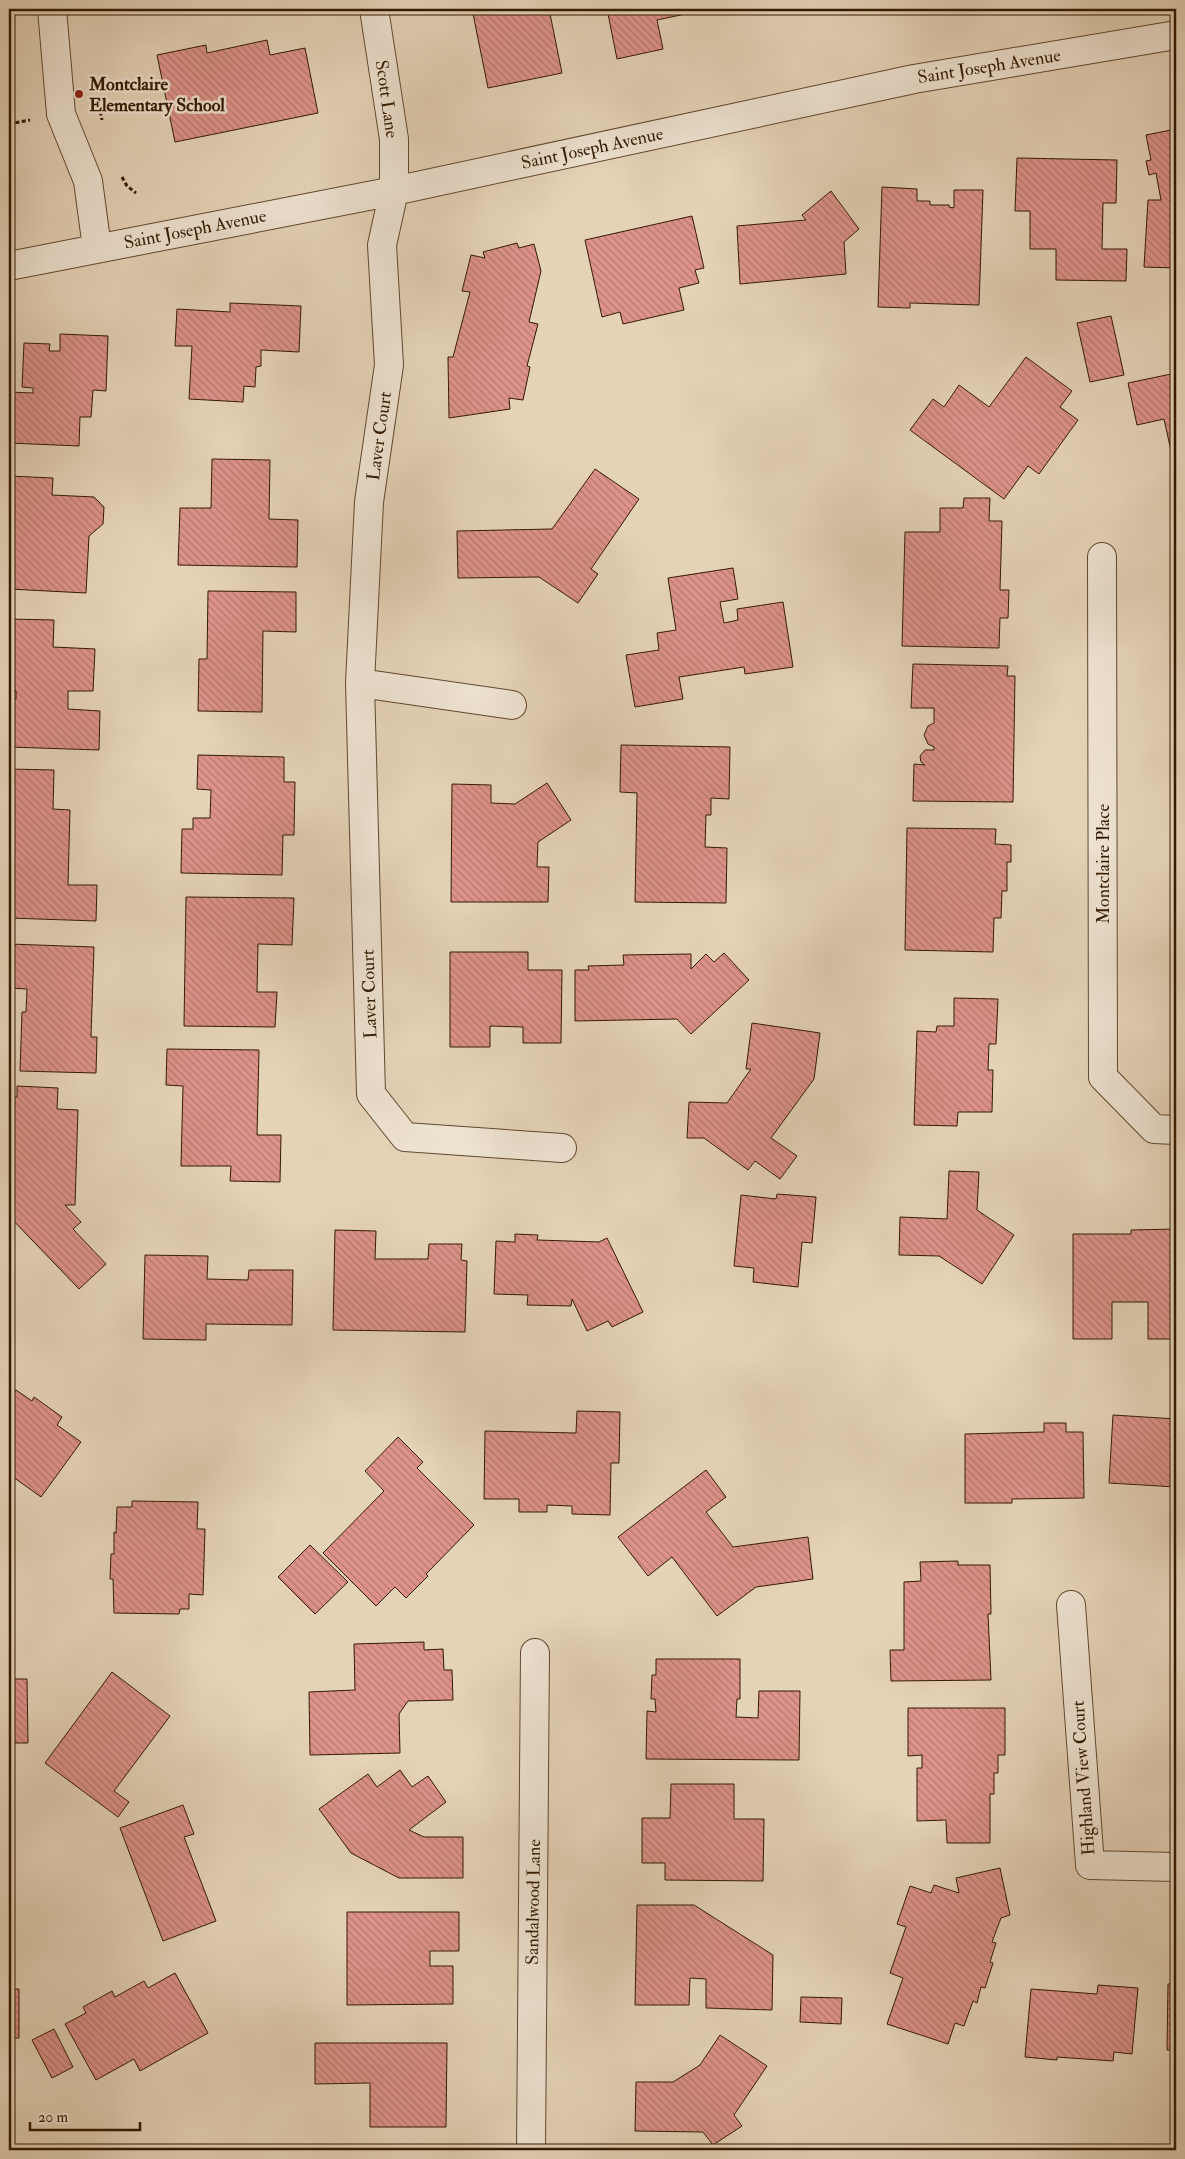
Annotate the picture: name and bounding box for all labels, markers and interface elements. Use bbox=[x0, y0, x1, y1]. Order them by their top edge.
street label: Saint Joseph Avenue bbox=[916, 44, 1063, 89]
street label: Scott Lane bbox=[370, 59, 403, 140]
place label: Montclaire Elementary School bbox=[88, 73, 225, 117]
marker: Montclaire Elementary School bbox=[73, 88, 85, 100]
street label: Saint Joseph Avenue bbox=[519, 122, 666, 175]
street label: Saint Joseph Avenue bbox=[122, 204, 269, 255]
street label: Laver Court bbox=[362, 390, 397, 482]
street label: Montclaire Place bbox=[1092, 804, 1115, 924]
street label: Laver Court bbox=[356, 949, 383, 1039]
street label: Highland View Court bbox=[1067, 1700, 1100, 1856]
street label: Sandalwood Lane bbox=[521, 1839, 546, 1965]
scale bar bbox=[30, 2099, 140, 2131]
text: 20 m bbox=[38, 2108, 68, 2127]

